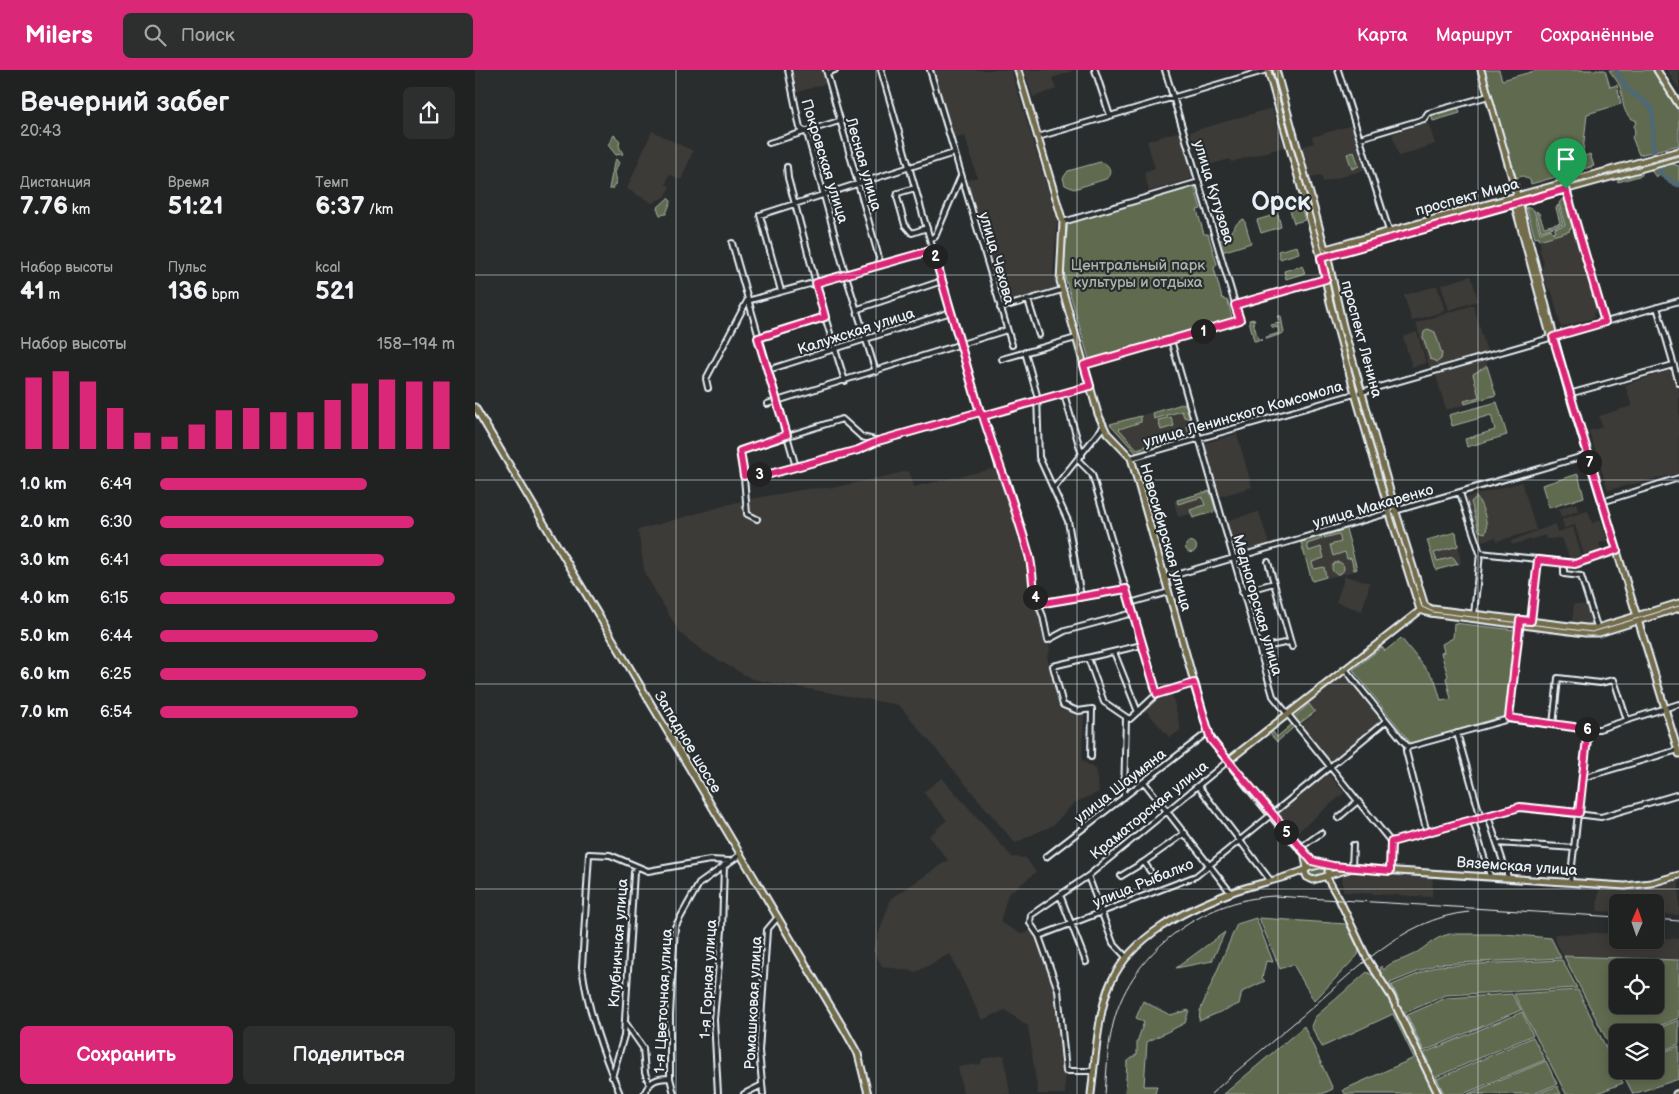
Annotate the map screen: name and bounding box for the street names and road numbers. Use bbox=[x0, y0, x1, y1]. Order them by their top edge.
street label: Покровская улица bbox=[797, 97, 853, 226]
street label: Лесная улица bbox=[841, 114, 886, 213]
street label: улица Кутузова bbox=[1189, 138, 1238, 247]
street label: проспект Мира bbox=[1413, 174, 1521, 220]
street label: улица Чехова bbox=[974, 210, 1019, 307]
street label: проспект Ленина bbox=[1337, 278, 1386, 400]
street label: Калужская улица bbox=[795, 304, 917, 359]
street label: улица Ленинского Комсомола bbox=[1141, 377, 1345, 452]
street label: Новосибирская улица bbox=[1135, 461, 1196, 614]
street label: улица Макаренко bbox=[1311, 480, 1436, 533]
street label: Медногорская улица bbox=[1228, 532, 1287, 678]
street label: Западное шоссе bbox=[650, 688, 725, 797]
street label: улица Шаумяна bbox=[1071, 745, 1170, 828]
street label: Краматорская улица bbox=[1086, 757, 1212, 864]
street label: Вяземская улица bbox=[1456, 853, 1578, 880]
street label: улица Рыбалко bbox=[1090, 855, 1196, 912]
street label: Клубничная улица bbox=[605, 878, 632, 1008]
street label: 1-я Горная улица bbox=[696, 919, 721, 1039]
street label: 1-я Цветочная улица bbox=[650, 928, 677, 1074]
street label: Ромашковая улица bbox=[741, 936, 766, 1070]

